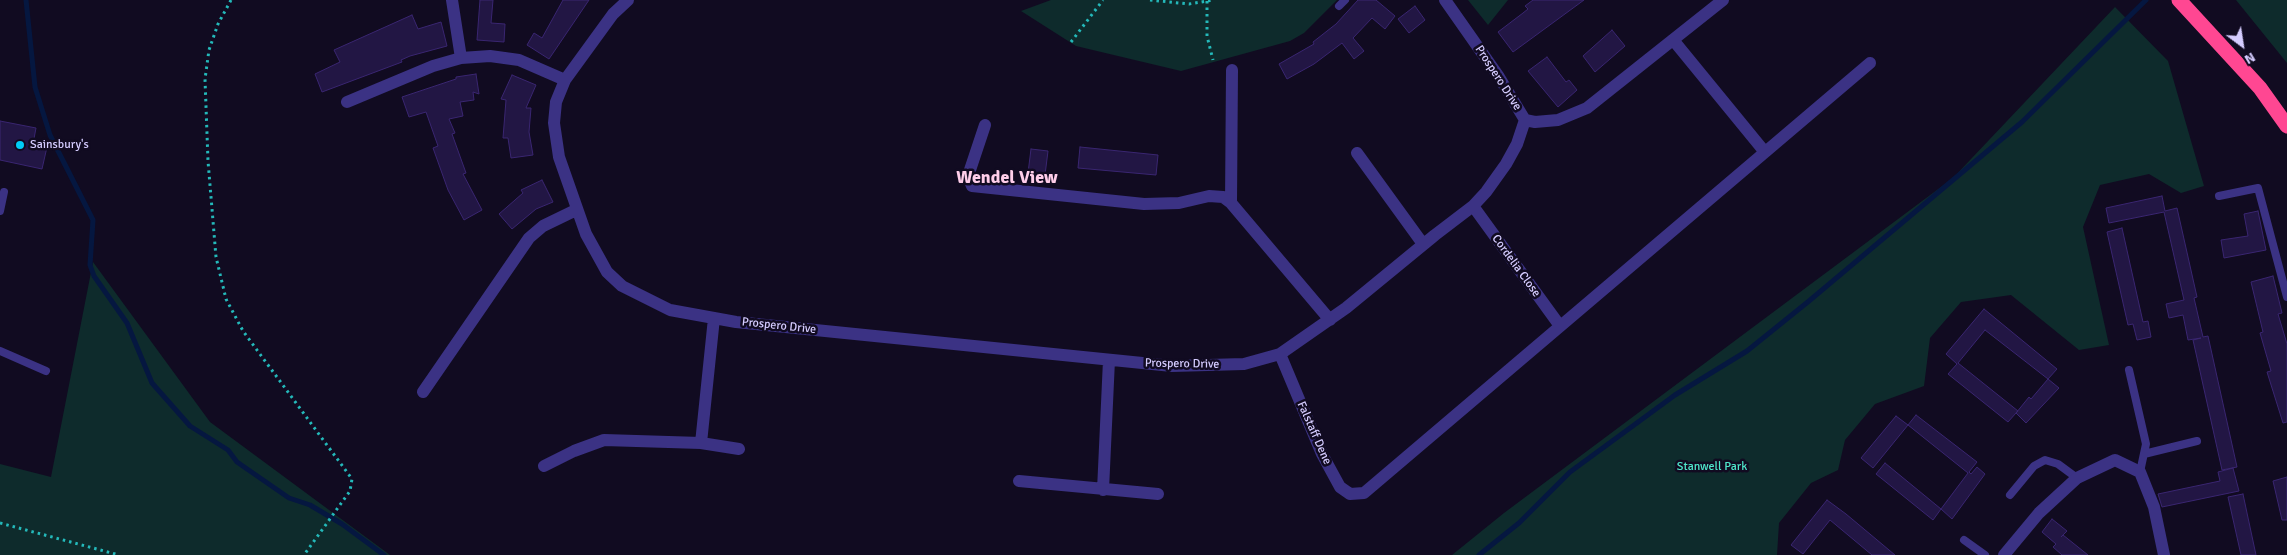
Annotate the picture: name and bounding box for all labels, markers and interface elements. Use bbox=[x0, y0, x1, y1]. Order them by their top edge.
north arrow bbox=[2217, 20, 2267, 70]
street label: Prospero Drive bbox=[1472, 43, 1524, 113]
text: N bbox=[2241, 48, 2259, 68]
place label: Sainsbury's bbox=[30, 138, 89, 152]
marker: Sainsbury's bbox=[14, 139, 26, 151]
district label: Wendel View bbox=[956, 167, 1058, 189]
street label: Cordelia Close bbox=[1489, 232, 1543, 300]
street label: Prospero Drive bbox=[741, 315, 817, 337]
street label: Prospero Drive bbox=[1145, 356, 1219, 372]
street label: Falstaff Dene bbox=[1294, 399, 1334, 467]
park label: Stanwell Park bbox=[1677, 460, 1747, 474]

